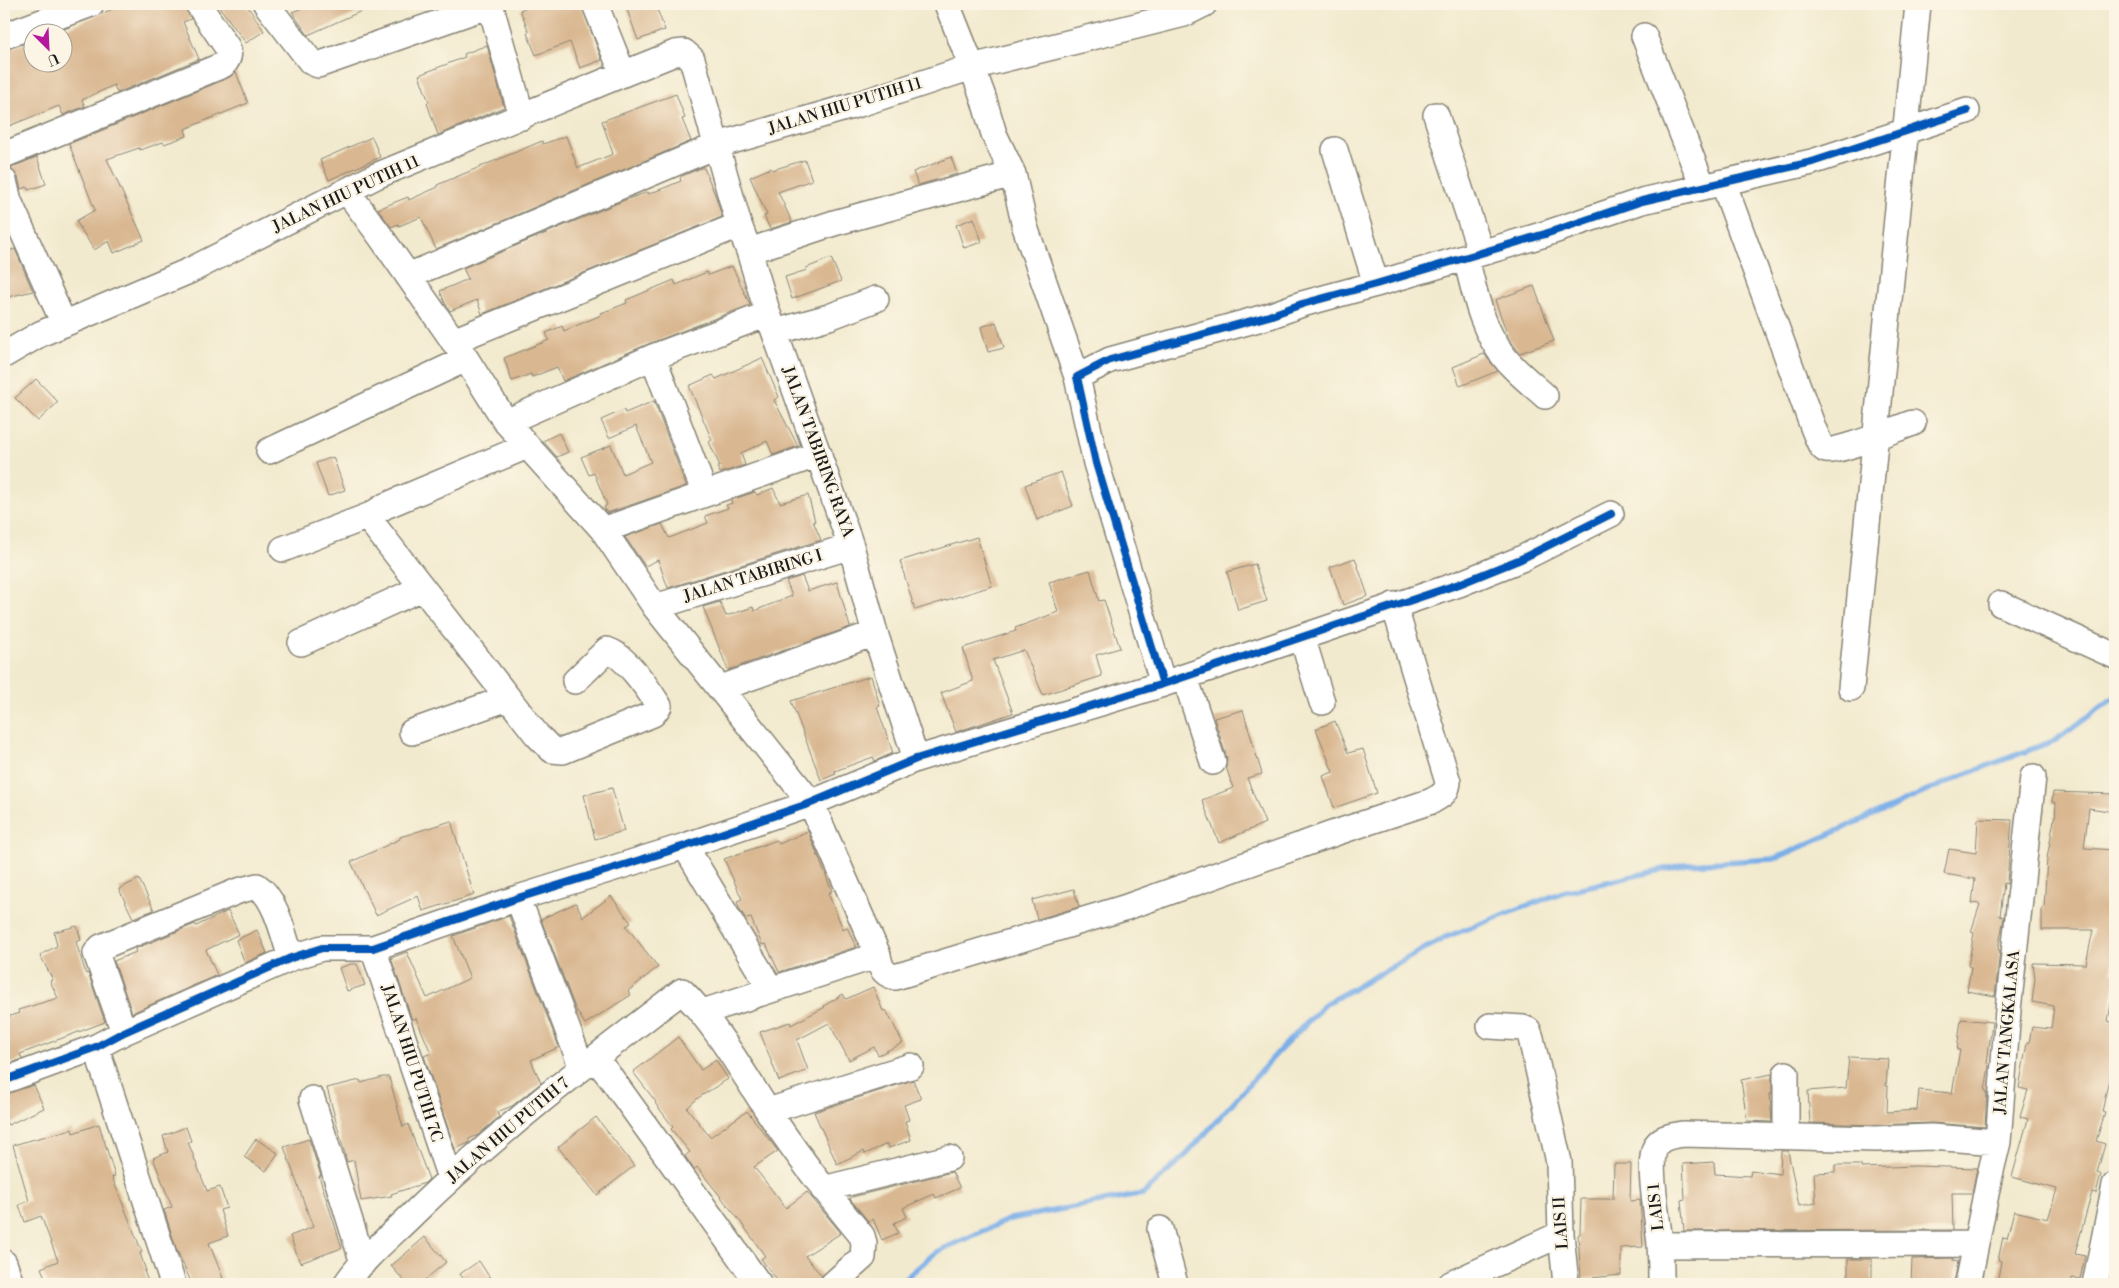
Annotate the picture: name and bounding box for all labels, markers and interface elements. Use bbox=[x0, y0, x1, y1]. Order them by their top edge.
north arrow bbox=[22, 22, 72, 72]
text: U bbox=[44, 49, 61, 69]
street label: JALAN HIU PUTIH 11 bbox=[765, 73, 924, 139]
street label: JALAN HIU PUTIH 11 bbox=[269, 151, 423, 237]
street label: JALAN TABIRING RAYA bbox=[777, 363, 859, 541]
street label: JALAN TABIRING I bbox=[680, 545, 825, 607]
street label: JALAN TANGKALASA bbox=[1990, 948, 2024, 1116]
street label: JALAN HIU PUTIH 7C bbox=[377, 981, 447, 1144]
street label: JALAN HIU PUTIH 7 bbox=[442, 1073, 573, 1188]
street label: LAIS 1 bbox=[1644, 1182, 1668, 1232]
street label: LAIS II bbox=[1549, 1196, 1573, 1250]

